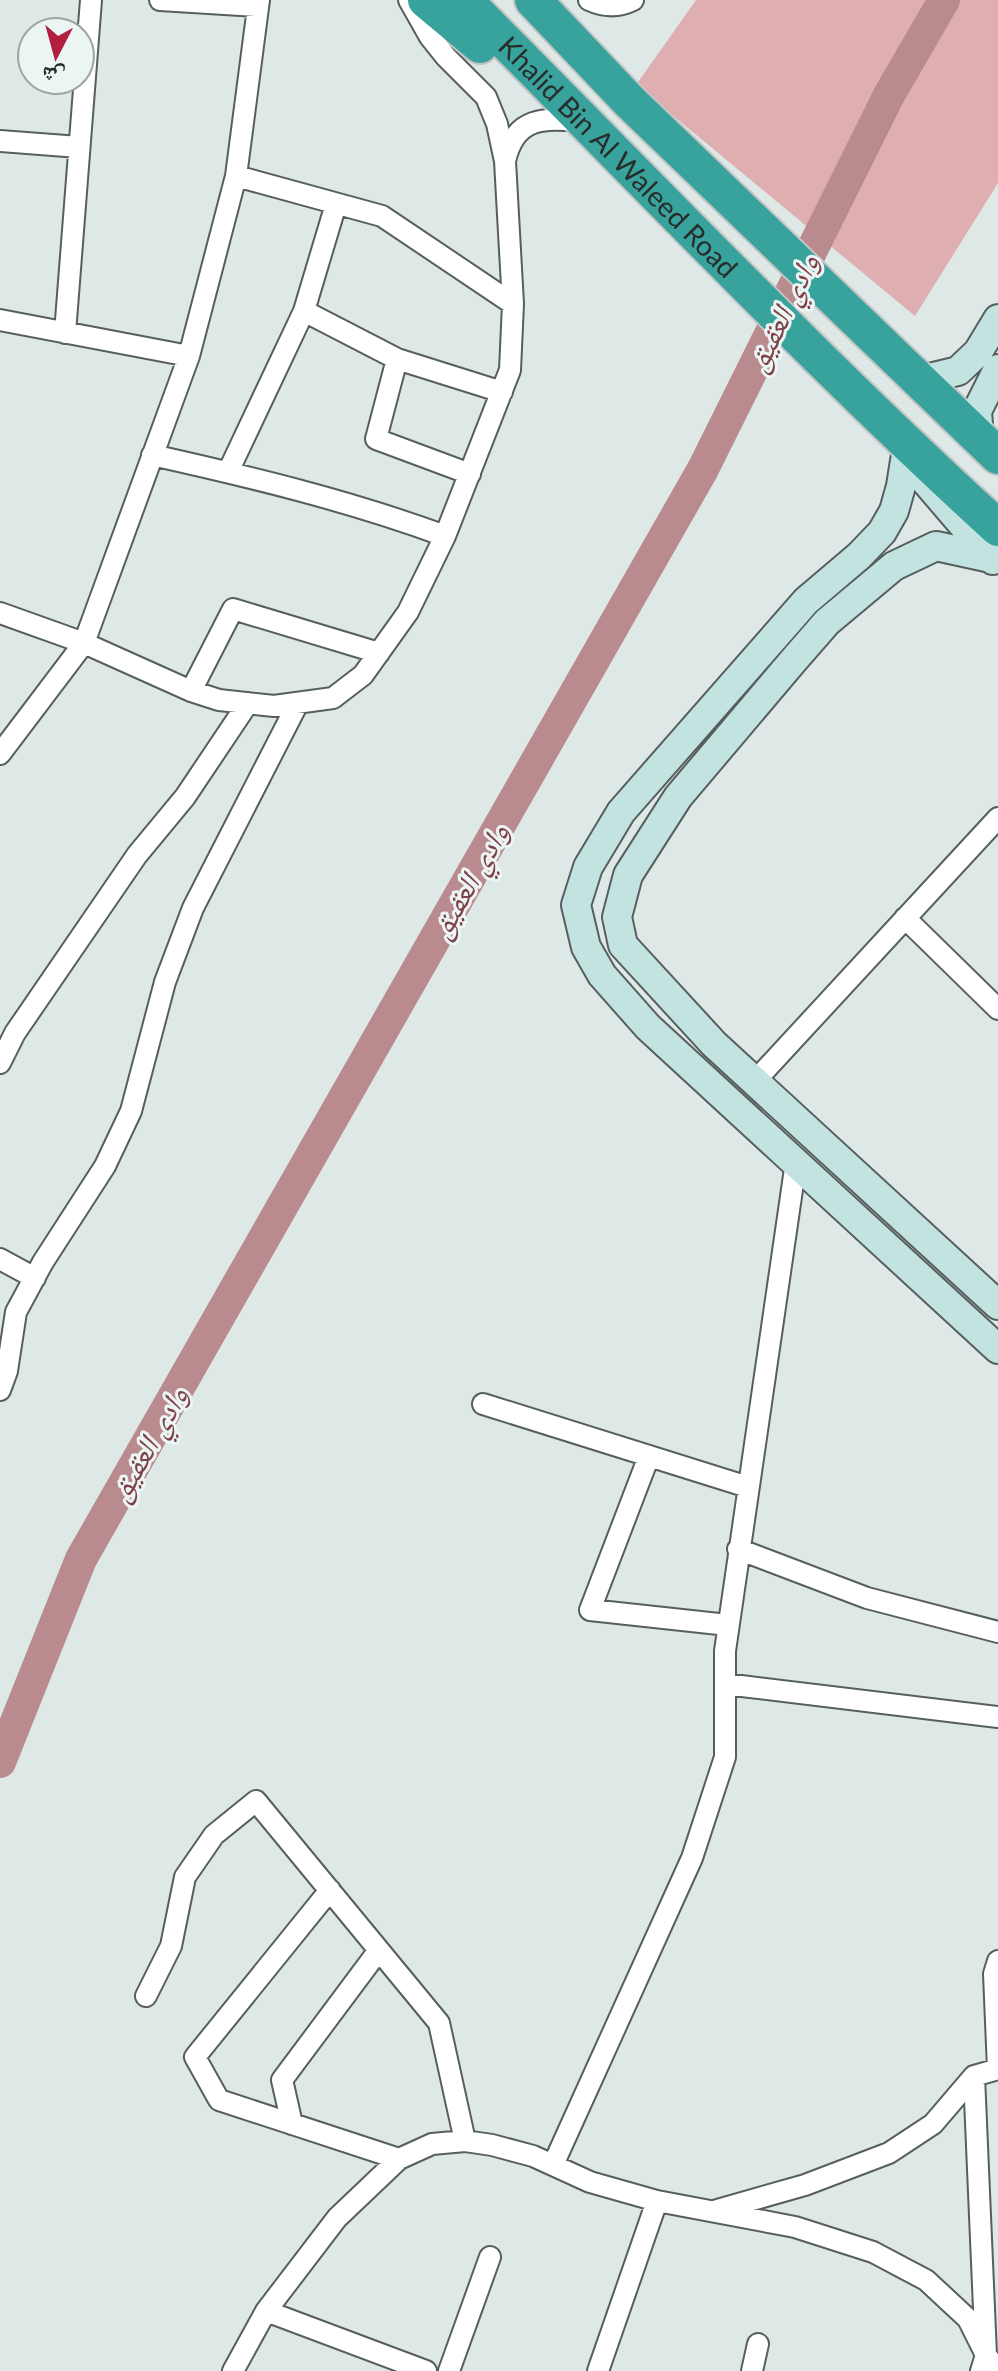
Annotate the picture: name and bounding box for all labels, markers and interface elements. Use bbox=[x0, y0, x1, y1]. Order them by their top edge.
north arrow bbox=[16, 16, 96, 96]
street label: Khalid Bin Al Waleed Road bbox=[492, 29, 745, 284]
text: ش bbox=[41, 61, 67, 91]
water label: وادي العقيق bbox=[737, 247, 832, 380]
water label: وادي العقيق bbox=[421, 816, 522, 948]
water label: وادي العقيق bbox=[100, 1379, 201, 1511]

